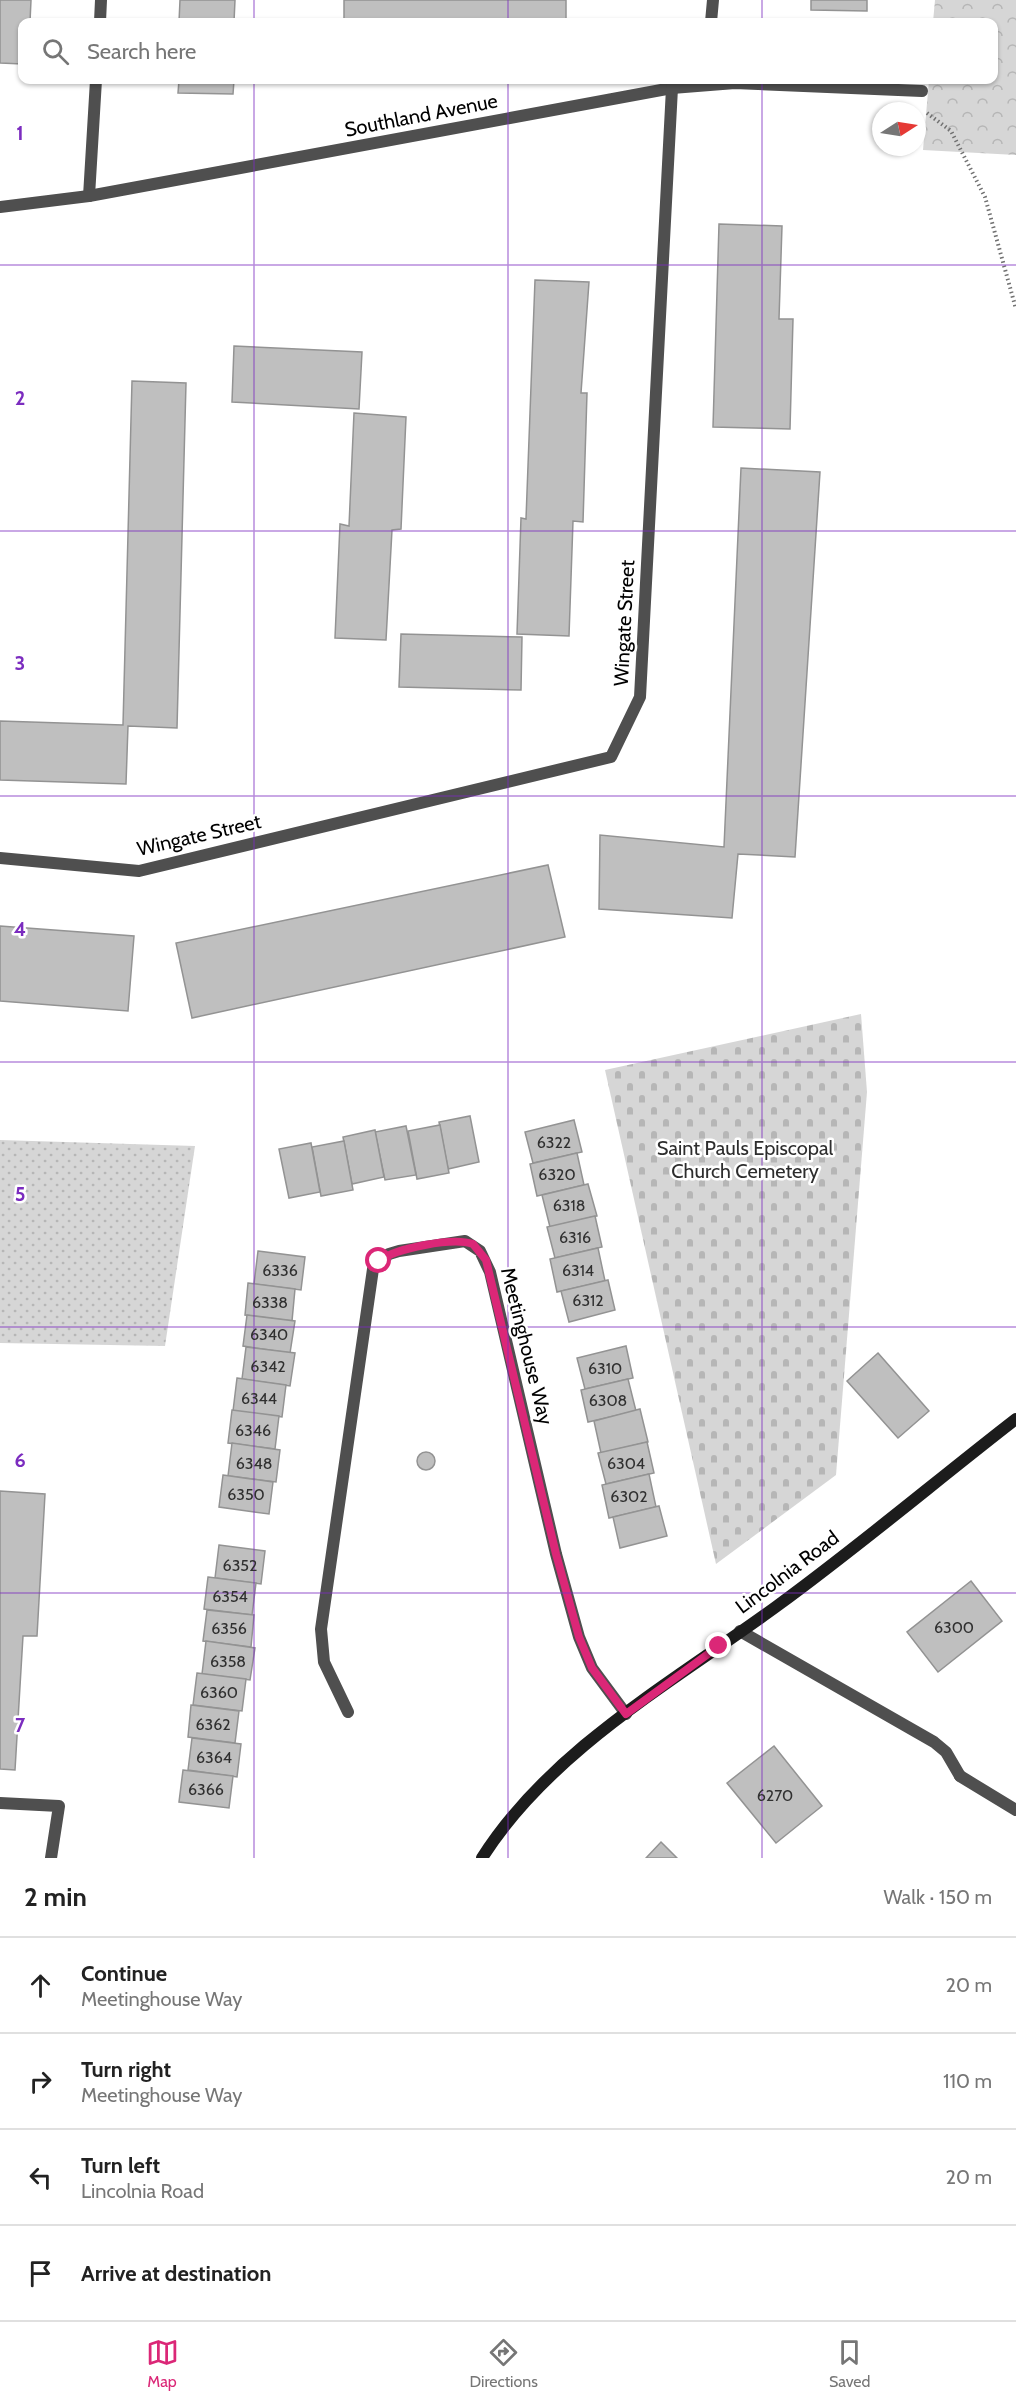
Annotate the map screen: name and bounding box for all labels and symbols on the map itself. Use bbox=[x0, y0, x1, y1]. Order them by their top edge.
street label: Southland Avenue bbox=[343, 88, 499, 142]
north arrow bbox=[872, 102, 926, 156]
text: 1 bbox=[16, 121, 24, 145]
text: 2 bbox=[15, 386, 25, 410]
street label: Wingate Street bbox=[609, 559, 639, 687]
text: 3 bbox=[15, 651, 25, 675]
street label: Wingate Street bbox=[135, 809, 264, 861]
text: 4 bbox=[14, 917, 26, 941]
house number: 6322 bbox=[537, 1133, 571, 1152]
park label: Saint Pauls Episcopal Church Cemetery bbox=[657, 1136, 834, 1183]
house number: 6320 bbox=[538, 1165, 576, 1184]
text: 5 bbox=[15, 1182, 25, 1206]
house number: 6318 bbox=[553, 1196, 585, 1215]
house number: 6316 bbox=[559, 1228, 591, 1247]
route start bbox=[365, 1247, 391, 1273]
house number: 6336 bbox=[262, 1261, 298, 1280]
house number: 6314 bbox=[562, 1261, 594, 1280]
street label: Meetinghouse Way bbox=[496, 1265, 558, 1427]
house number: 6312 bbox=[572, 1291, 604, 1310]
house number: 6338 bbox=[252, 1293, 288, 1312]
house number: 6340 bbox=[250, 1325, 288, 1344]
house number: 6342 bbox=[250, 1357, 286, 1376]
house number: 6310 bbox=[588, 1359, 622, 1378]
house number: 6344 bbox=[241, 1389, 277, 1408]
house number: 6308 bbox=[589, 1391, 627, 1410]
house number: 6346 bbox=[235, 1421, 271, 1440]
text: 6 bbox=[14, 1448, 26, 1472]
house number: 6348 bbox=[236, 1454, 272, 1473]
house number: 6304 bbox=[607, 1454, 645, 1473]
house number: 6350 bbox=[227, 1485, 265, 1504]
house number: 6302 bbox=[610, 1487, 648, 1506]
street label: Lincolnia Road bbox=[731, 1525, 843, 1619]
house number: 6352 bbox=[223, 1556, 257, 1575]
house number: 6354 bbox=[212, 1587, 248, 1606]
house number: 6300 bbox=[934, 1618, 974, 1637]
house number: 6356 bbox=[211, 1619, 247, 1638]
route end bbox=[705, 1632, 731, 1658]
house number: 6358 bbox=[210, 1652, 246, 1671]
house number: 6360 bbox=[200, 1683, 238, 1702]
text: 7 bbox=[15, 1713, 26, 1737]
house number: 6362 bbox=[195, 1715, 231, 1734]
house number: 6364 bbox=[196, 1748, 232, 1767]
house number: 6366 bbox=[188, 1780, 224, 1799]
house number: 6270 bbox=[757, 1786, 793, 1805]

